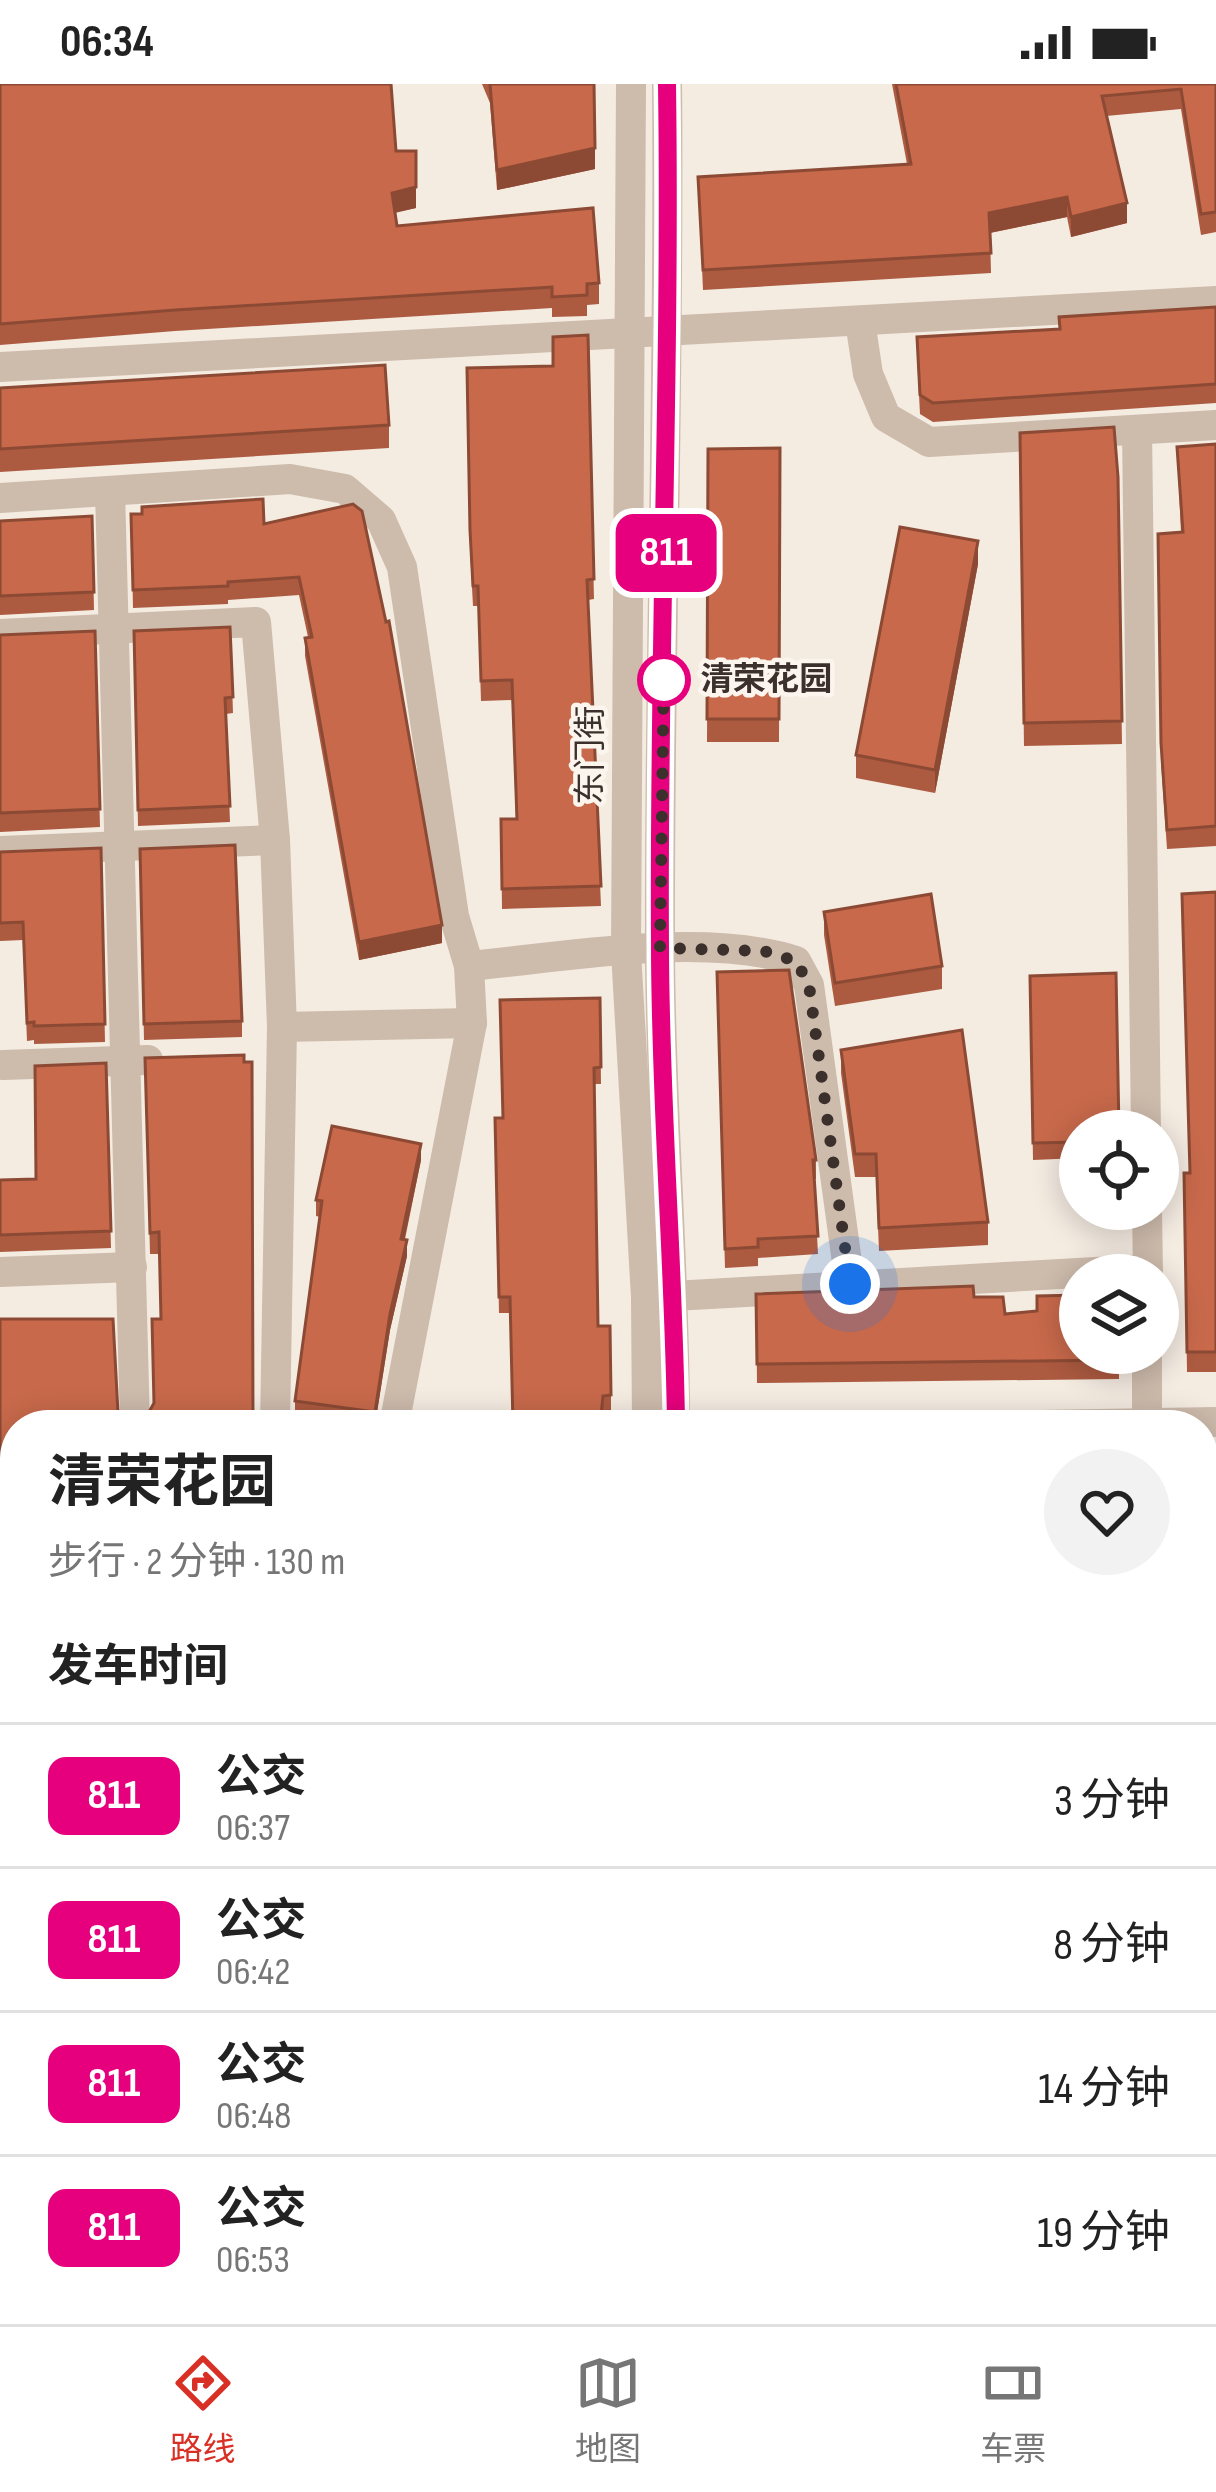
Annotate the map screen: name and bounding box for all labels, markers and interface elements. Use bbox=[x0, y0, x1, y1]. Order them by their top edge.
text: 06:34 bbox=[60, 15, 154, 70]
line badge: 811 bbox=[597, 514, 735, 592]
text: 811 bbox=[640, 527, 692, 578]
marker: 清荣花园 bbox=[639, 655, 689, 705]
place label: 清荣花园 bbox=[700, 660, 832, 700]
street label: 东门街 bbox=[571, 706, 611, 805]
map controls bbox=[1059, 1110, 1179, 1374]
button: locate bbox=[1059, 1110, 1179, 1230]
your location bbox=[820, 1254, 880, 1314]
button: layers bbox=[1059, 1254, 1179, 1374]
button: heart bbox=[1044, 1449, 1170, 1575]
text: 清荣花园 bbox=[48, 1450, 276, 1518]
text: 步行 · 2 分钟 · 130 m bbox=[48, 1539, 345, 1586]
text: 发车时间 bbox=[48, 1640, 228, 1695]
text: 公交 bbox=[216, 1750, 306, 1805]
text: 811 bbox=[88, 1770, 140, 1821]
text: 3 分钟 bbox=[1054, 1774, 1170, 1829]
text: 06:37 bbox=[216, 1805, 290, 1852]
text: 公交 bbox=[216, 1894, 306, 1949]
text: 811 bbox=[88, 1914, 140, 1965]
text: 8 分钟 bbox=[1053, 1918, 1170, 1973]
text: 06:42 bbox=[216, 1949, 290, 1996]
text: 公交 bbox=[216, 2038, 306, 2093]
text: 811 bbox=[88, 2058, 140, 2109]
text: 14 分钟 bbox=[1038, 2062, 1170, 2117]
text: 06:48 bbox=[216, 2093, 291, 2140]
text: 公交 bbox=[216, 2182, 306, 2237]
text: 811 bbox=[88, 2202, 140, 2253]
text: 19 分钟 bbox=[1037, 2206, 1170, 2261]
text: 06:53 bbox=[216, 2237, 290, 2284]
tab: 路线 bbox=[170, 2350, 236, 2470]
tab: 地图 bbox=[575, 2350, 641, 2470]
tab: 车票 bbox=[980, 2350, 1046, 2470]

